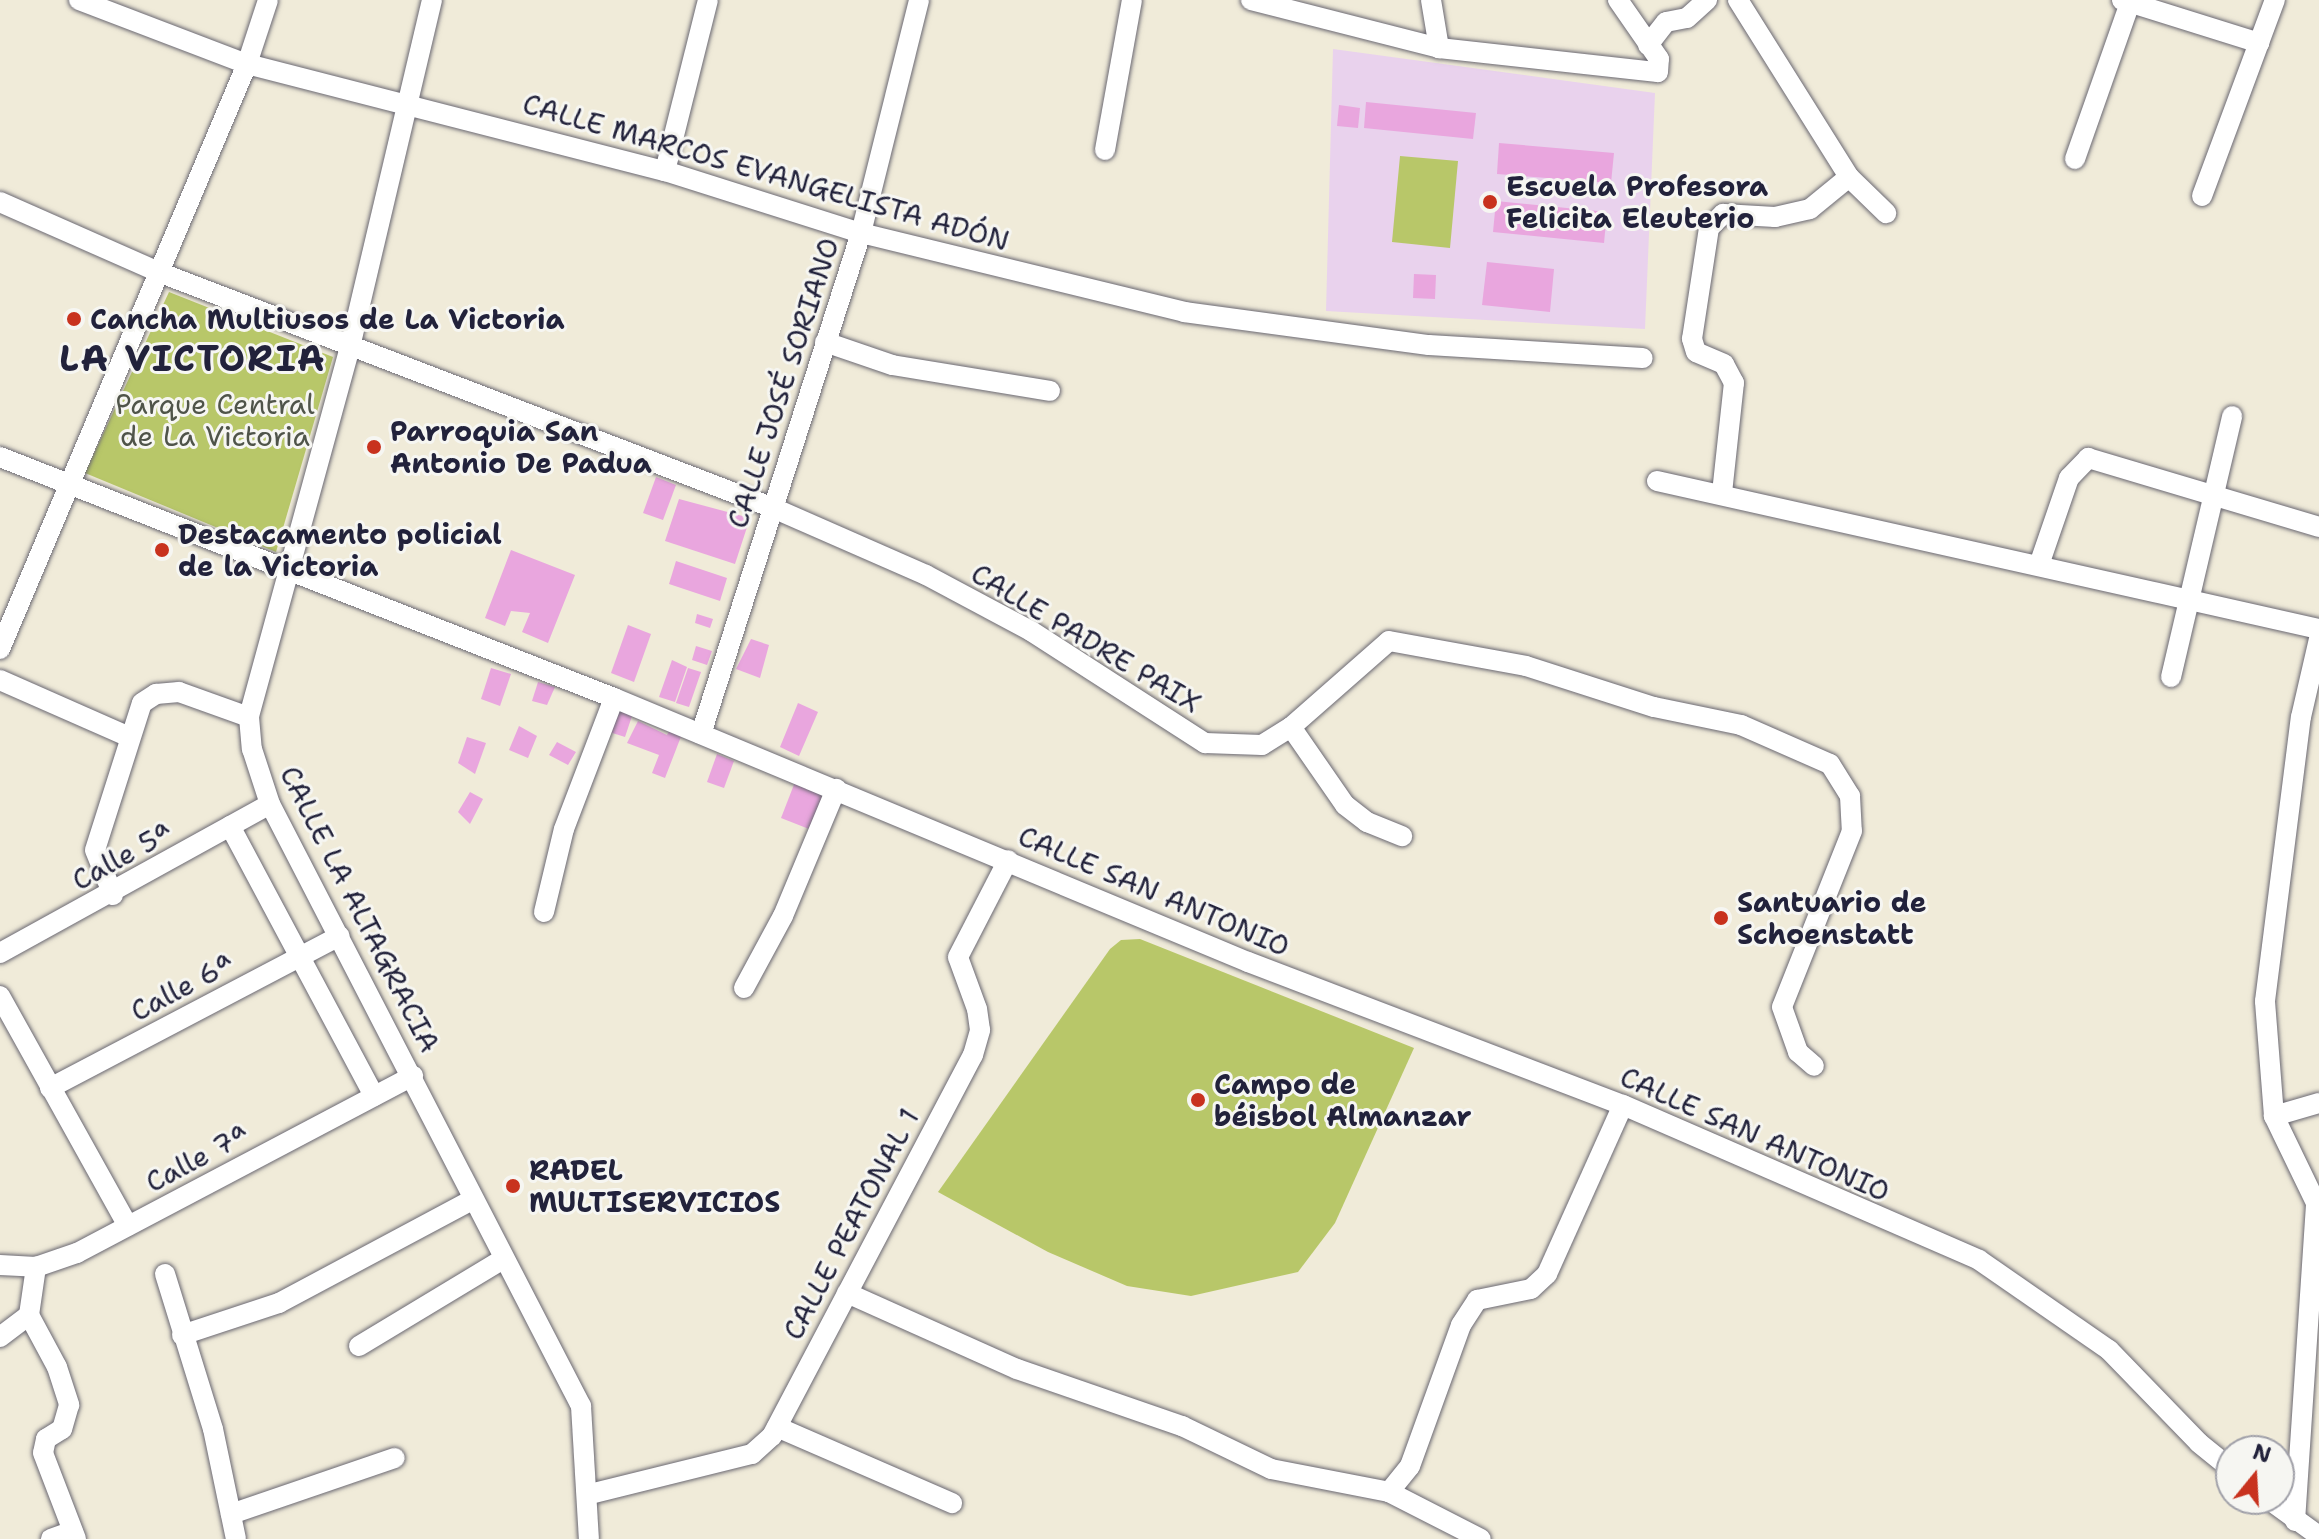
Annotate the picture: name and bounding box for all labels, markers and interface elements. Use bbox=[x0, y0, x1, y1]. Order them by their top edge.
street label: CALLE MARCOS EVANGELISTA ADÓN bbox=[519, 86, 1013, 258]
place label: Escuela Profesora Felicita Eleuterio bbox=[1506, 169, 1768, 235]
marker: Escuela Profesora Felicita Eleuterio bbox=[1481, 193, 1499, 211]
street label: CALLE JOSÉ SORIANO bbox=[720, 234, 846, 532]
place label: Cancha Multiusos de La Victoria bbox=[90, 302, 565, 336]
marker: Cancha Multiusos de La Victoria bbox=[65, 310, 83, 328]
district label: LA VICTORIA bbox=[59, 337, 327, 381]
park label: Parque Central de La Victoria bbox=[115, 387, 315, 453]
place label: Parroquia San Antonio De Padua bbox=[390, 414, 652, 480]
marker: Parroquia San Antonio De Padua bbox=[365, 438, 383, 456]
place label: Destacamento policial de la Victoria bbox=[178, 517, 502, 583]
marker: Destacamento policial de la Victoria bbox=[153, 541, 171, 559]
street label: CALLE PADRE PAIX bbox=[965, 556, 1207, 720]
street label: CALLE LA ALTAGRACIA bbox=[273, 760, 447, 1058]
street label: Calle 5ª bbox=[66, 815, 178, 897]
street label: CALLE SAN ANTONIO bbox=[1013, 819, 1295, 963]
place label: Santuario de Schoenstatt bbox=[1737, 885, 1927, 951]
marker: Santuario de Schoenstatt bbox=[1712, 909, 1730, 927]
street label: Calle 6ª bbox=[125, 946, 239, 1028]
street label: CALLE SAN ANTONIO bbox=[1615, 1059, 1895, 1209]
place label: Campo de béisbol Almanzar bbox=[1214, 1067, 1472, 1133]
marker: Campo de béisbol Almanzar bbox=[1189, 1091, 1207, 1109]
street label: CALLE PEATONAL 1 bbox=[776, 1103, 926, 1345]
street label: Calle 7ª bbox=[140, 1117, 254, 1199]
place label: RADEL MULTISERVICIOS bbox=[529, 1153, 780, 1219]
marker: RADEL MULTISERVICIOS bbox=[504, 1177, 522, 1195]
north arrow bbox=[2215, 1435, 2295, 1515]
text: N bbox=[2249, 1437, 2275, 1470]

